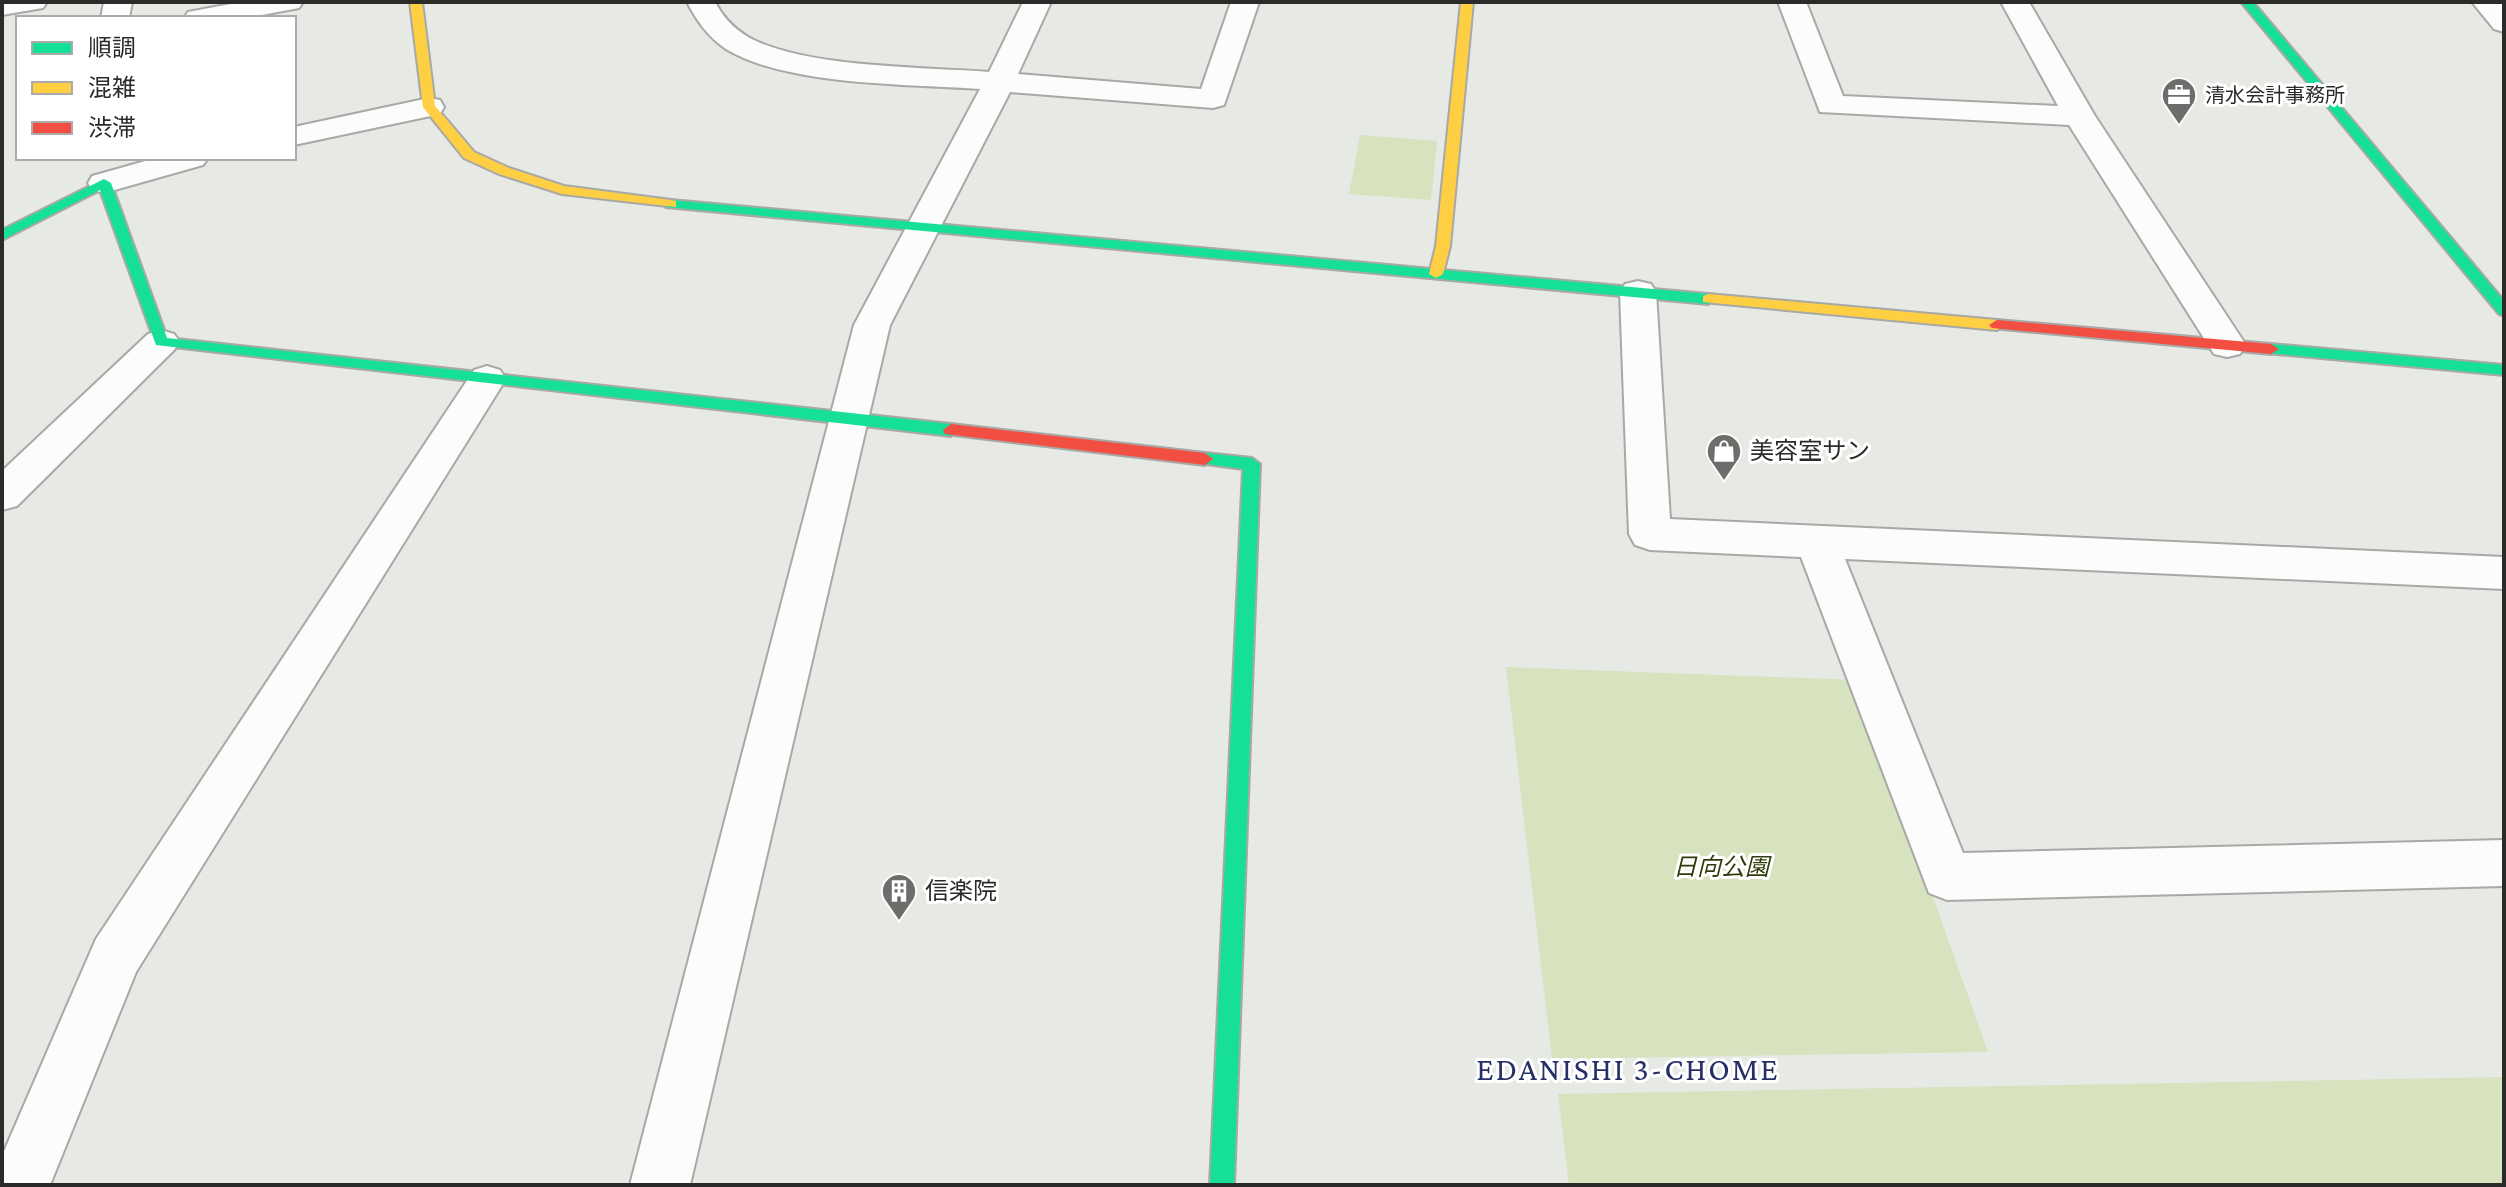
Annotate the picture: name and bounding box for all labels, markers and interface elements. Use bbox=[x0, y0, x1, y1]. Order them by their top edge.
legend bbox=[16, 16, 296, 160]
text: 順調 bbox=[88, 34, 136, 61]
text: 混雑 bbox=[88, 74, 136, 101]
office icon: 清水会計事務所 bbox=[2160, 76, 2198, 126]
place label: 清水会計事務所 bbox=[2205, 84, 2345, 106]
text: 渋滞 bbox=[88, 114, 136, 141]
shop icon: 美容室サン bbox=[1705, 432, 1743, 482]
place label: 美容室サン bbox=[1750, 437, 1870, 464]
park label: 日向公園 bbox=[1673, 853, 1772, 880]
building icon: 信楽院 bbox=[880, 872, 918, 922]
place label: 信楽院 bbox=[925, 877, 997, 904]
district label: EDANISHI 3-CHOME bbox=[1476, 1051, 1780, 1087]

